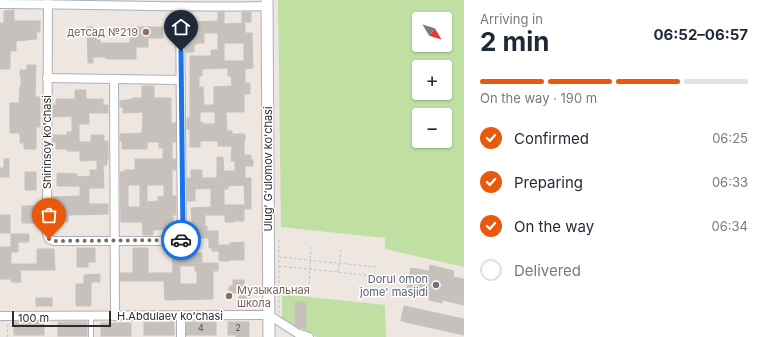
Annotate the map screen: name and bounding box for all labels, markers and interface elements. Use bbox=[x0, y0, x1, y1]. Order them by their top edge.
pin bbox=[164, 10, 198, 51]
text: Arriving in bbox=[480, 11, 543, 27]
north arrow bbox=[412, 12, 452, 52]
map controls bbox=[412, 12, 452, 148]
icon: home bbox=[170, 16, 192, 38]
place label: детсад №219 bbox=[67, 25, 138, 39]
text: 06:52–06:57 bbox=[653, 25, 748, 44]
text: 2 min bbox=[480, 26, 550, 57]
marker: детсад №219 bbox=[141, 27, 151, 37]
button: + bbox=[412, 60, 452, 100]
text: On the way · 190 m bbox=[480, 90, 597, 106]
street label: Shirinsoy ko'chasi bbox=[40, 95, 54, 189]
street label: Ulugʻ Gʻulomov koʻchasi bbox=[261, 106, 275, 232]
button: − bbox=[412, 108, 452, 148]
icon: check bbox=[480, 127, 502, 149]
text: Confirmed bbox=[514, 129, 589, 148]
text: 06:25 bbox=[712, 130, 748, 146]
icon: check bbox=[480, 171, 502, 193]
text: Preparing bbox=[514, 173, 583, 192]
text: 06:33 bbox=[712, 174, 748, 190]
pin bbox=[32, 198, 66, 239]
icon: bag bbox=[38, 204, 60, 226]
icon: check bbox=[480, 215, 502, 237]
text: On the way bbox=[514, 217, 594, 236]
text: 06:34 bbox=[712, 218, 748, 234]
courier bbox=[161, 220, 201, 260]
icon: car bbox=[170, 229, 192, 251]
text: Delivered bbox=[514, 261, 581, 280]
place label: Dorul omon jome' masjidi bbox=[359, 272, 428, 299]
marker: Dorul omon jome' masjidi bbox=[431, 280, 441, 290]
place label: Музыкальная школа bbox=[237, 283, 310, 310]
marker: Музыкальная школа bbox=[224, 291, 234, 301]
scale bar bbox=[12, 309, 111, 328]
street label: H.Abdulaev ko'chasi bbox=[117, 309, 223, 323]
text: 100 m bbox=[18, 311, 49, 325]
house number: 4 bbox=[198, 322, 204, 333]
house number: 2 bbox=[235, 322, 241, 333]

